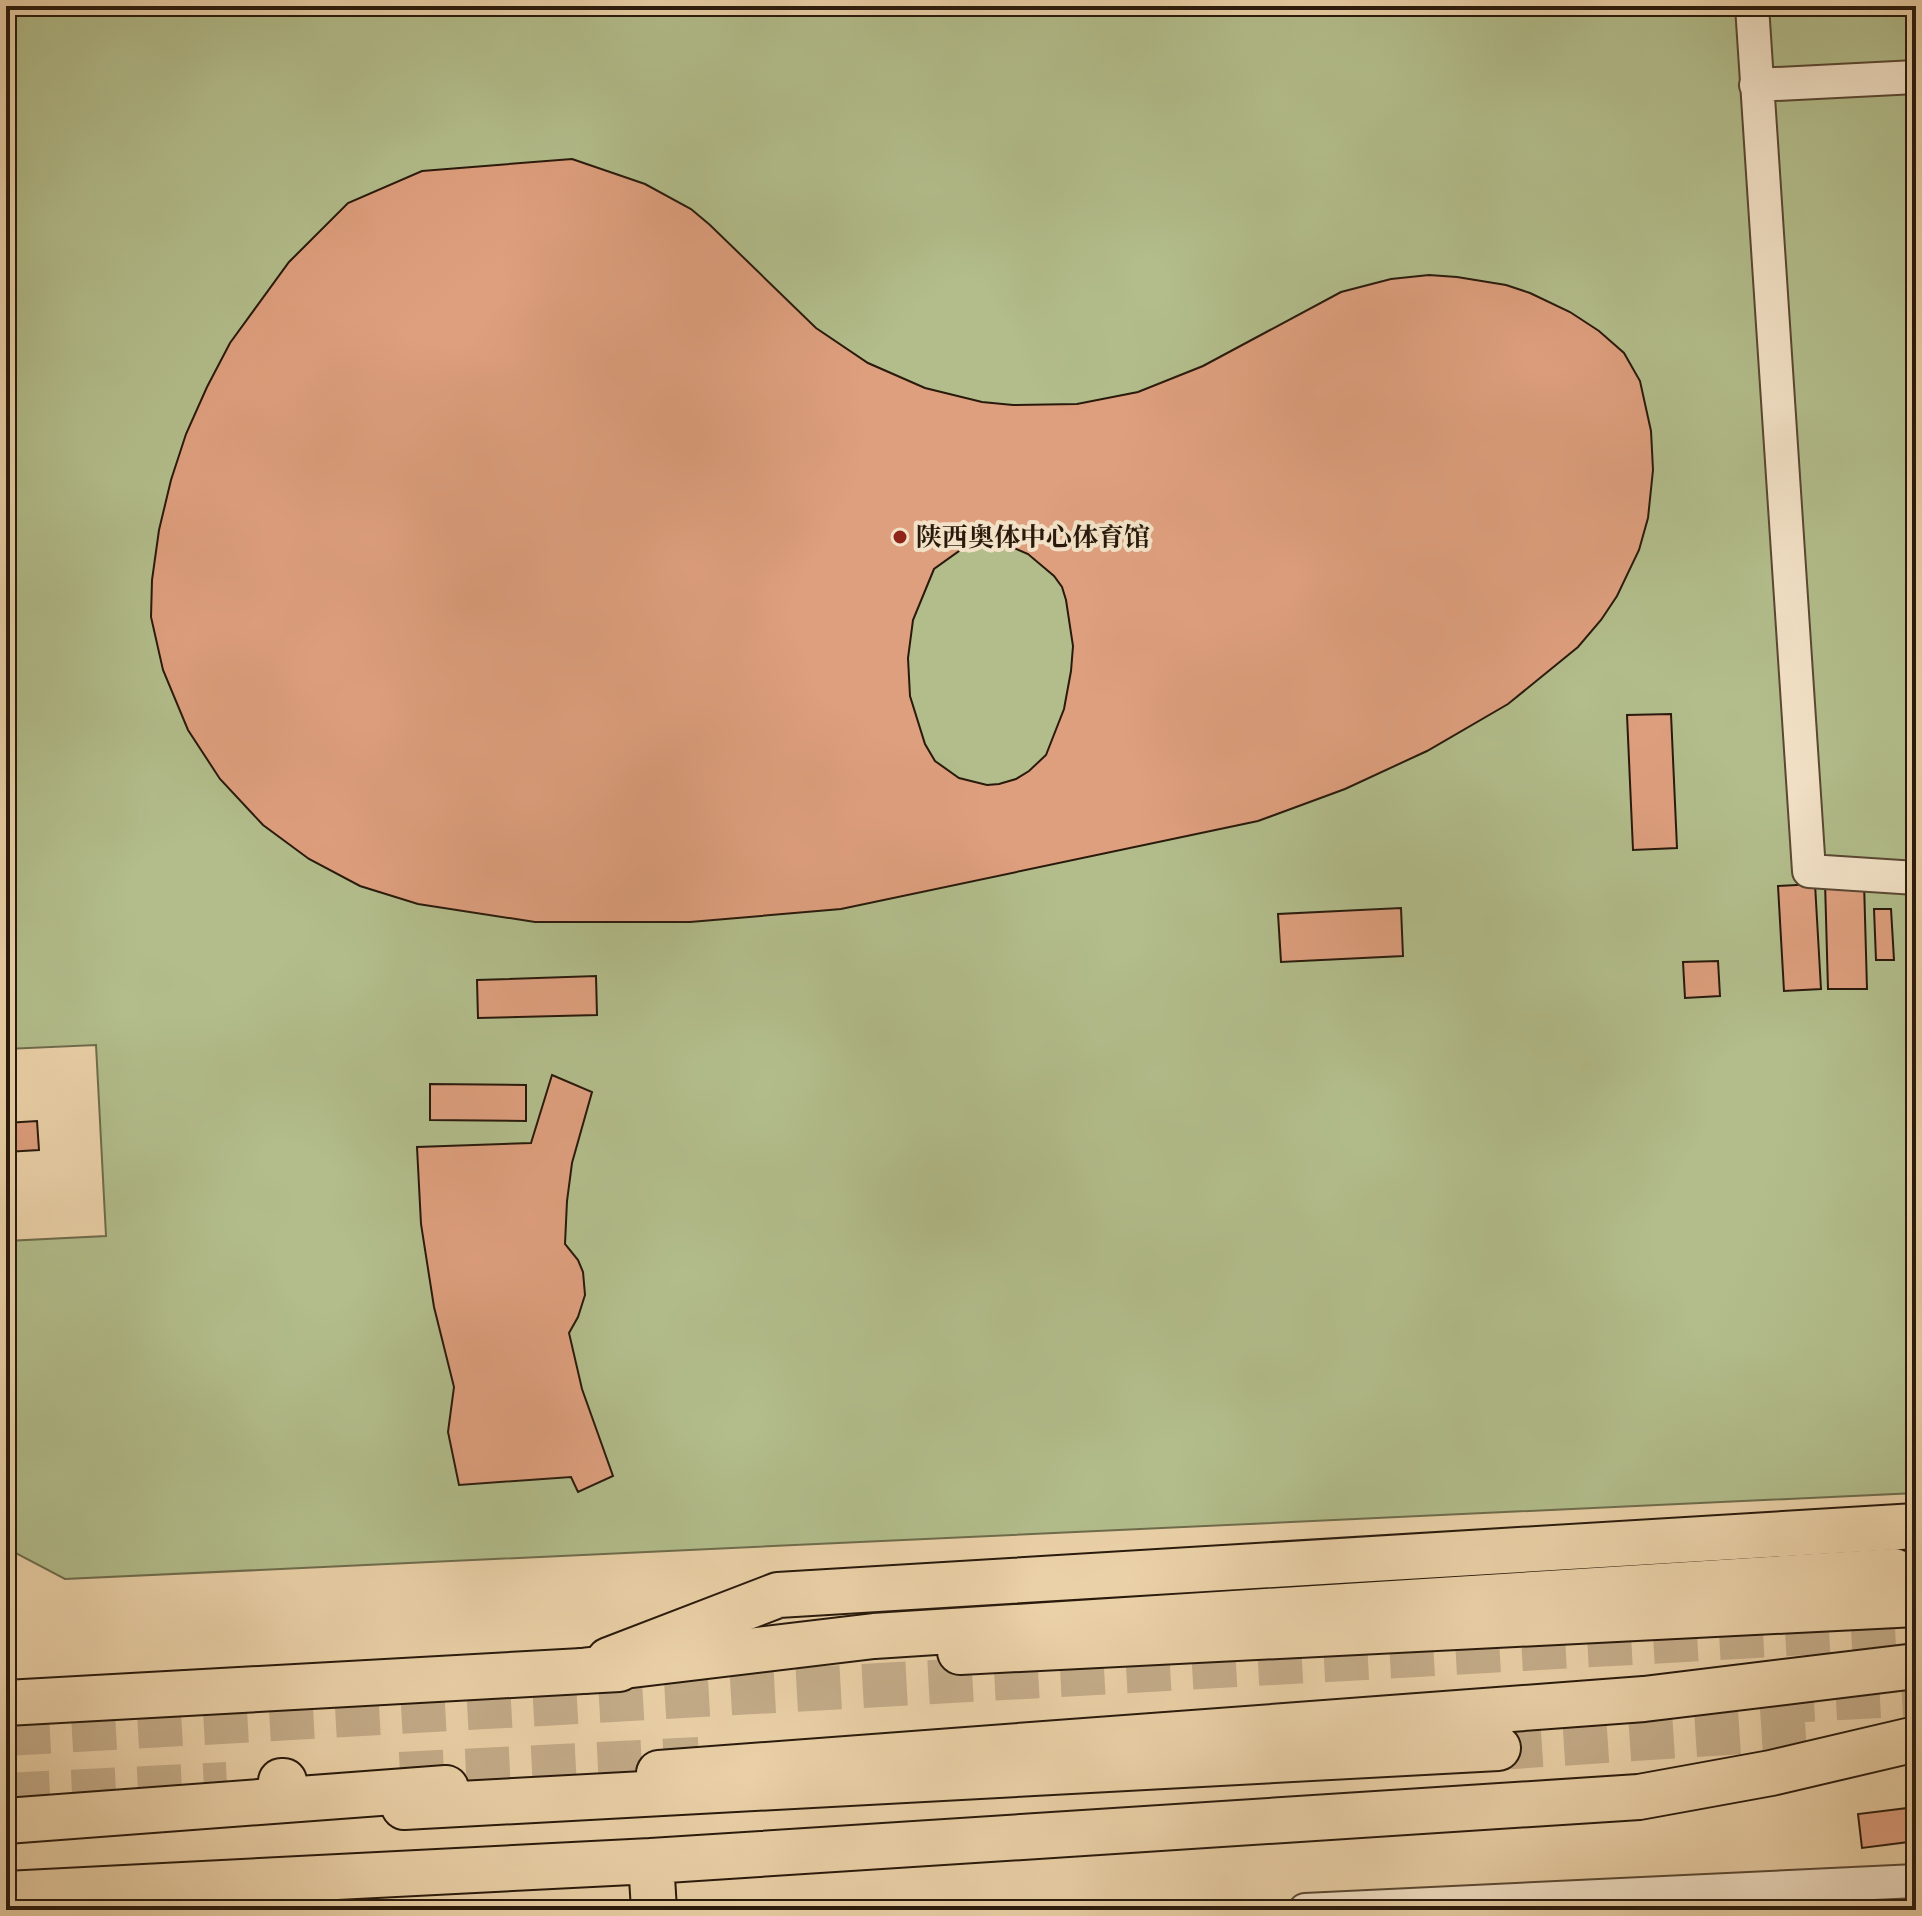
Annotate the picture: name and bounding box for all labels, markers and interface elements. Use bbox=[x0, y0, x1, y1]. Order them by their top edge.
place label: 陕西奥体中心体育馆 bbox=[916, 517, 1150, 556]
marker: 陕西奥体中心体育馆 bbox=[891, 528, 909, 546]

